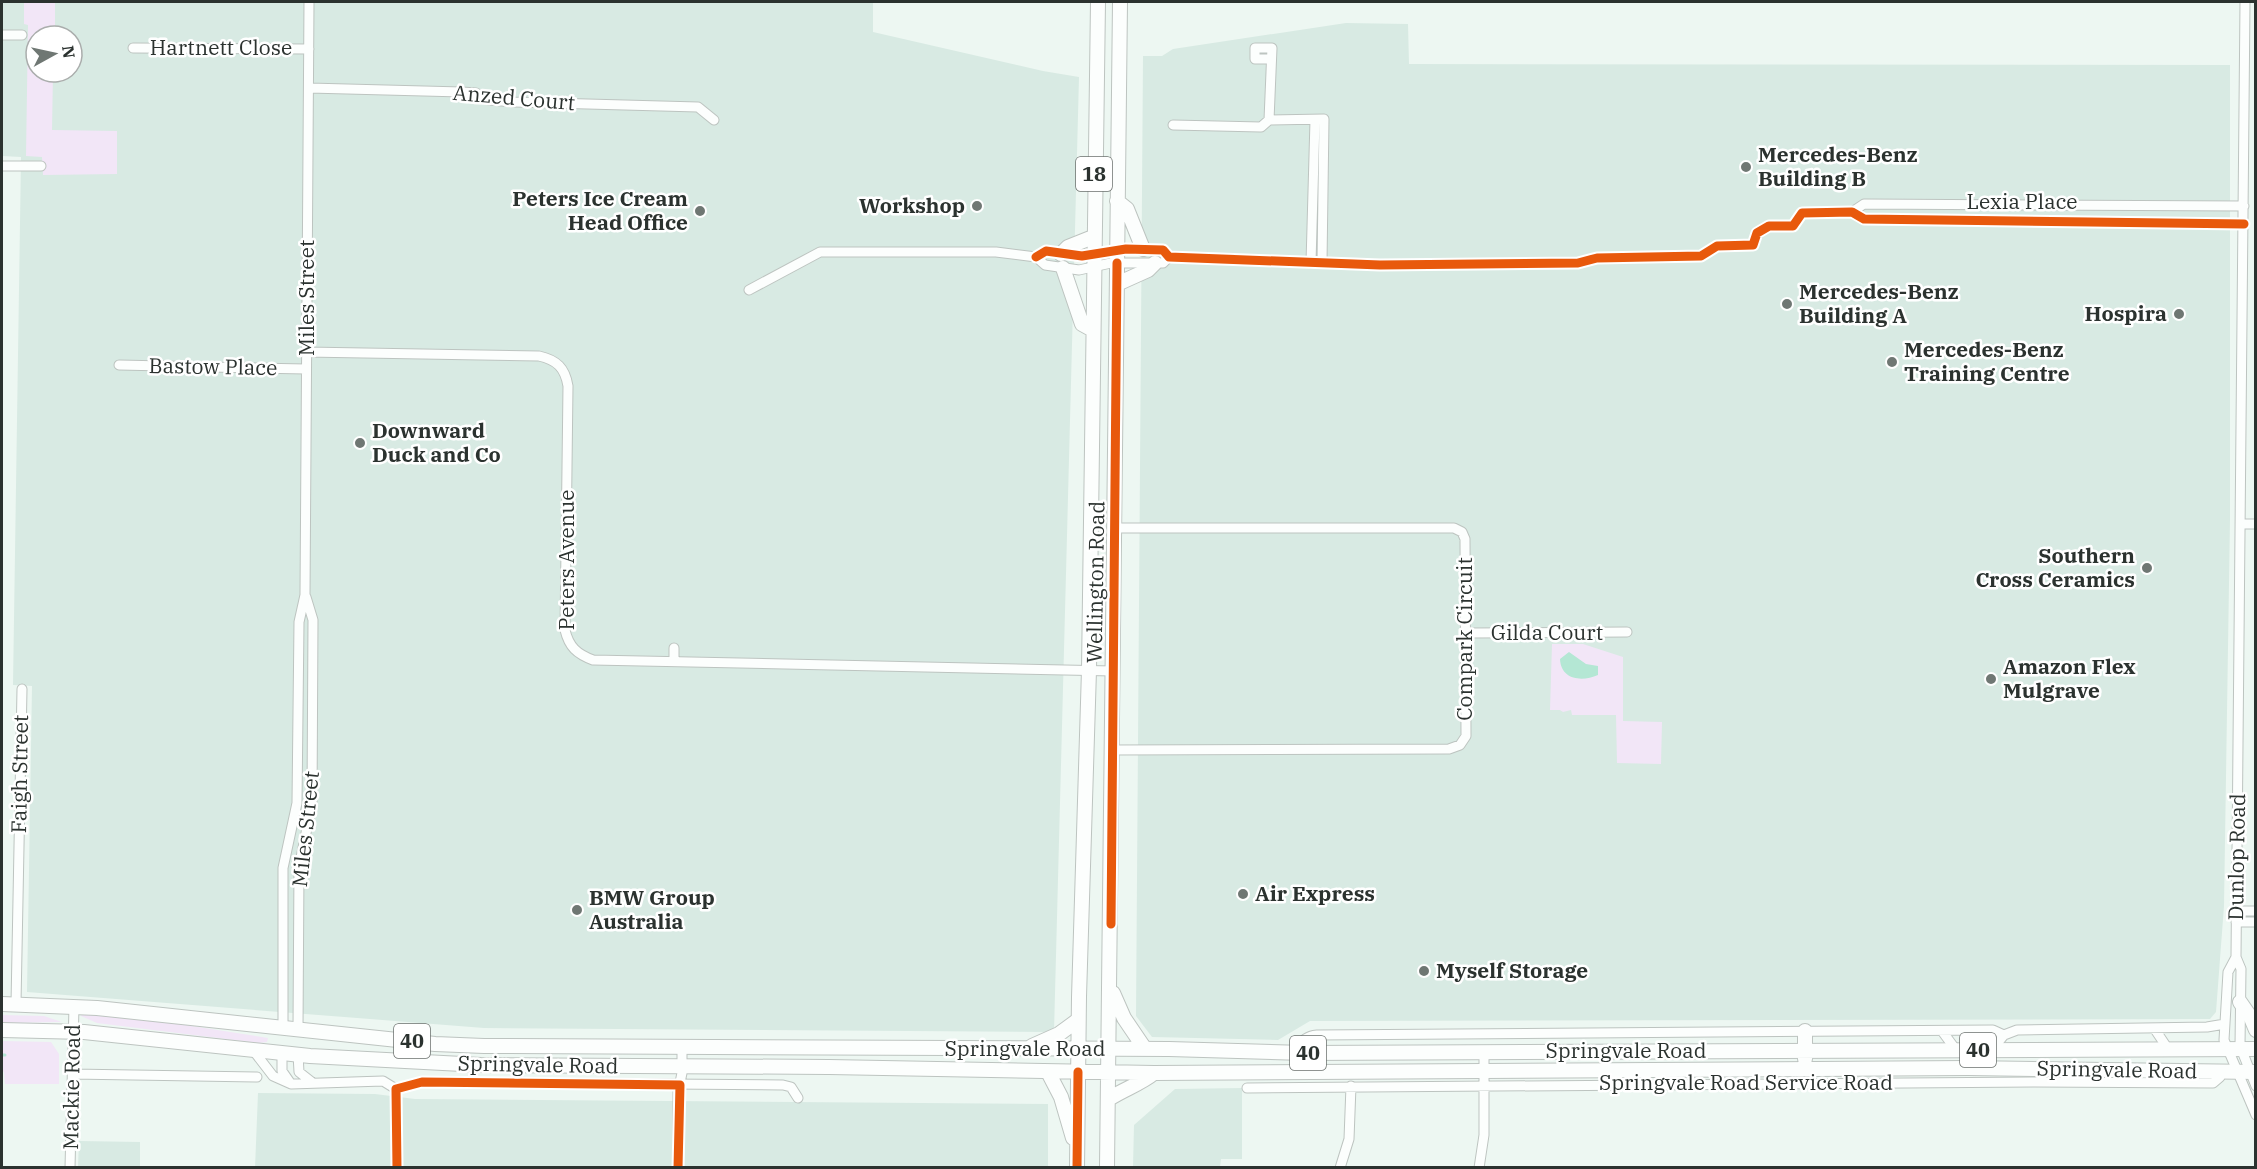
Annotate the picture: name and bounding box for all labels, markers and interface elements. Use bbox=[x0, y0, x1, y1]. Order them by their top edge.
north arrow bbox=[24, 24, 84, 84]
street label: Hartnett Close bbox=[150, 33, 292, 61]
text: N bbox=[58, 44, 80, 60]
street label: Anzed Court bbox=[452, 78, 576, 116]
place label: Mercedes-Benz Building B bbox=[1758, 140, 1918, 192]
road number: 18 bbox=[1076, 157, 1112, 191]
marker: Mercedes-Benz Building B bbox=[1739, 160, 1753, 174]
place label: Peters Ice Cream Head Office bbox=[512, 184, 688, 236]
street label: Lexia Place bbox=[1966, 187, 2078, 215]
place label: Workshop bbox=[859, 191, 965, 219]
marker: Workshop bbox=[970, 199, 984, 213]
marker: Peters Ice Cream Head Office bbox=[693, 204, 707, 218]
street label: Miles Street bbox=[292, 240, 320, 356]
place label: Mercedes-Benz Building A bbox=[1799, 277, 1959, 329]
marker: Mercedes-Benz Building A bbox=[1780, 297, 1794, 311]
place label: Hospira bbox=[2084, 299, 2167, 327]
marker: Hospira bbox=[2172, 307, 2186, 321]
place label: Mercedes-Benz Training Centre bbox=[1904, 335, 2070, 387]
street label: Bastow Place bbox=[148, 351, 278, 381]
marker: Mercedes-Benz Training Centre bbox=[1885, 355, 1899, 369]
place label: Downward Duck and Co bbox=[372, 416, 501, 468]
marker: Downward Duck and Co bbox=[353, 436, 367, 450]
street label: Peters Avenue bbox=[552, 490, 580, 630]
street label: Wellington Road bbox=[1080, 500, 1110, 663]
place label: Southern Cross Ceramics bbox=[1975, 541, 2135, 593]
street label: Compark Circuit bbox=[1450, 557, 1478, 721]
marker: Southern Cross Ceramics bbox=[2140, 561, 2154, 575]
street label: Gilda Court bbox=[1491, 618, 1603, 646]
place label: Amazon Flex Mulgrave bbox=[2003, 652, 2136, 704]
marker: Amazon Flex Mulgrave bbox=[1984, 672, 1998, 686]
street label: Faigh Street bbox=[4, 714, 34, 834]
street label: Miles Street bbox=[285, 769, 325, 888]
street label: Dunlop Road bbox=[2221, 793, 2251, 921]
place label: Air Express bbox=[1255, 879, 1375, 907]
place label: BMW Group Australia bbox=[589, 883, 715, 935]
marker: Air Express bbox=[1236, 887, 1250, 901]
marker: BMW Group Australia bbox=[570, 903, 584, 917]
place label: Myself Storage bbox=[1436, 956, 1588, 984]
marker: Myself Storage bbox=[1417, 964, 1431, 978]
street label: Mackie Road bbox=[56, 1024, 86, 1150]
road number: 40 bbox=[394, 1024, 430, 1058]
road number: 40 bbox=[1960, 1033, 1996, 1067]
street label: Springvale Road bbox=[944, 1034, 1106, 1062]
road number: 40 bbox=[1290, 1036, 1326, 1070]
street label: Springvale Road bbox=[1545, 1036, 1707, 1064]
street label: Springvale Road bbox=[457, 1049, 619, 1079]
street label: Springvale Road bbox=[2036, 1054, 2198, 1084]
street label: Springvale Road Service Road bbox=[1599, 1068, 1893, 1096]

